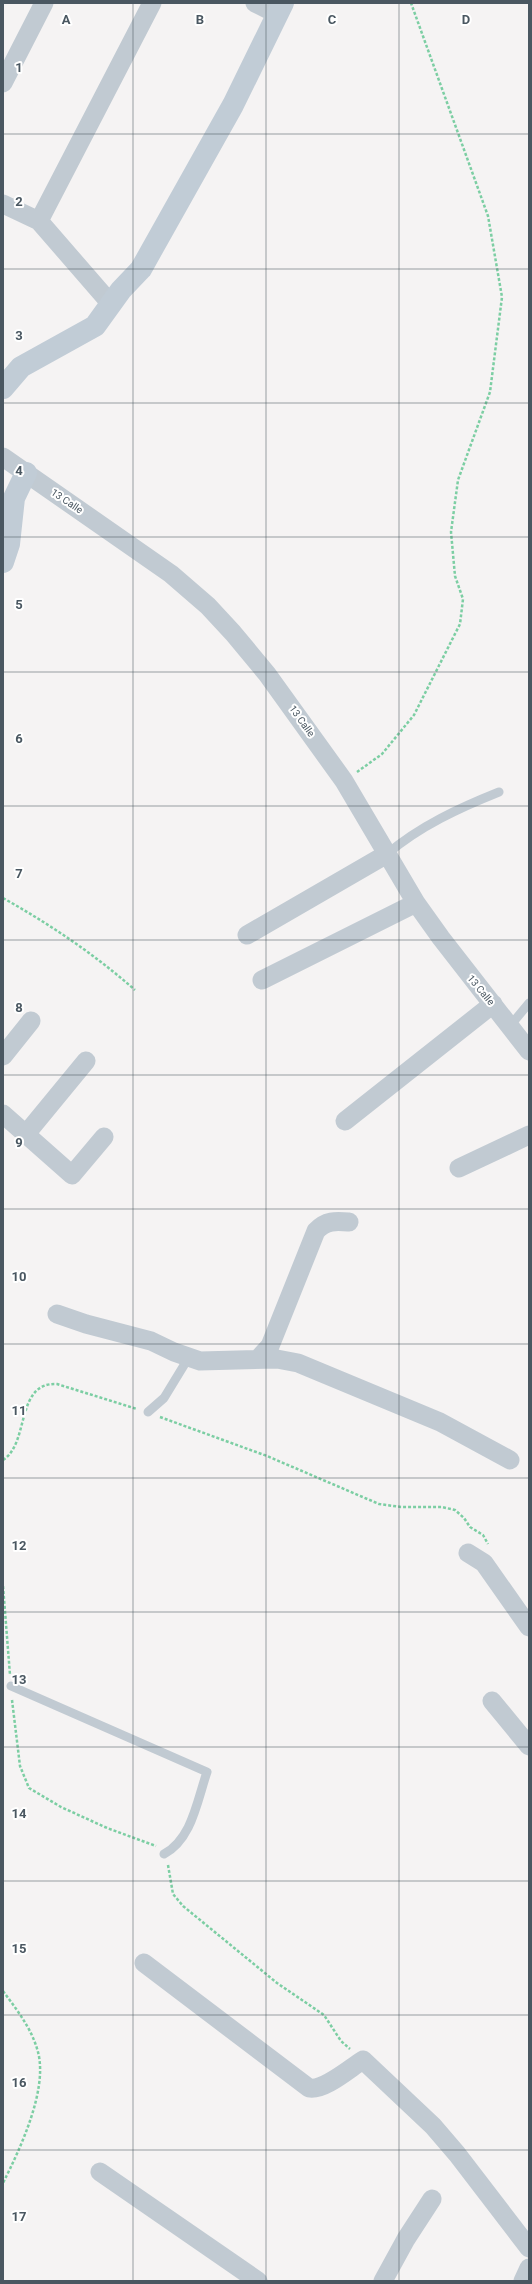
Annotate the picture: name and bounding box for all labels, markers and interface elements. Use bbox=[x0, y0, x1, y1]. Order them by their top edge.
text: A bbox=[62, 12, 71, 27]
text: B bbox=[196, 12, 204, 27]
text: C bbox=[328, 12, 337, 27]
text: D bbox=[462, 12, 470, 27]
text: 1 bbox=[15, 60, 23, 75]
text: 2 bbox=[15, 194, 23, 209]
text: 3 bbox=[15, 328, 23, 343]
text: 4 bbox=[15, 463, 23, 478]
street label: 13 Calle bbox=[49, 486, 85, 516]
text: 5 bbox=[15, 597, 23, 612]
street label: 13 Calle bbox=[287, 703, 317, 739]
text: 6 bbox=[15, 731, 23, 746]
text: 7 bbox=[15, 866, 23, 881]
street label: 13 Calle bbox=[465, 973, 497, 1007]
text: 8 bbox=[15, 1000, 23, 1015]
text: 9 bbox=[15, 1135, 23, 1150]
text: 10 bbox=[12, 1269, 26, 1284]
text: 11 bbox=[12, 1403, 26, 1418]
text: 12 bbox=[12, 1538, 26, 1553]
text: 13 bbox=[12, 1672, 26, 1687]
text: 14 bbox=[12, 1806, 27, 1821]
text: 15 bbox=[12, 1941, 26, 1956]
text: 16 bbox=[12, 2075, 27, 2090]
text: 17 bbox=[12, 2209, 26, 2224]

